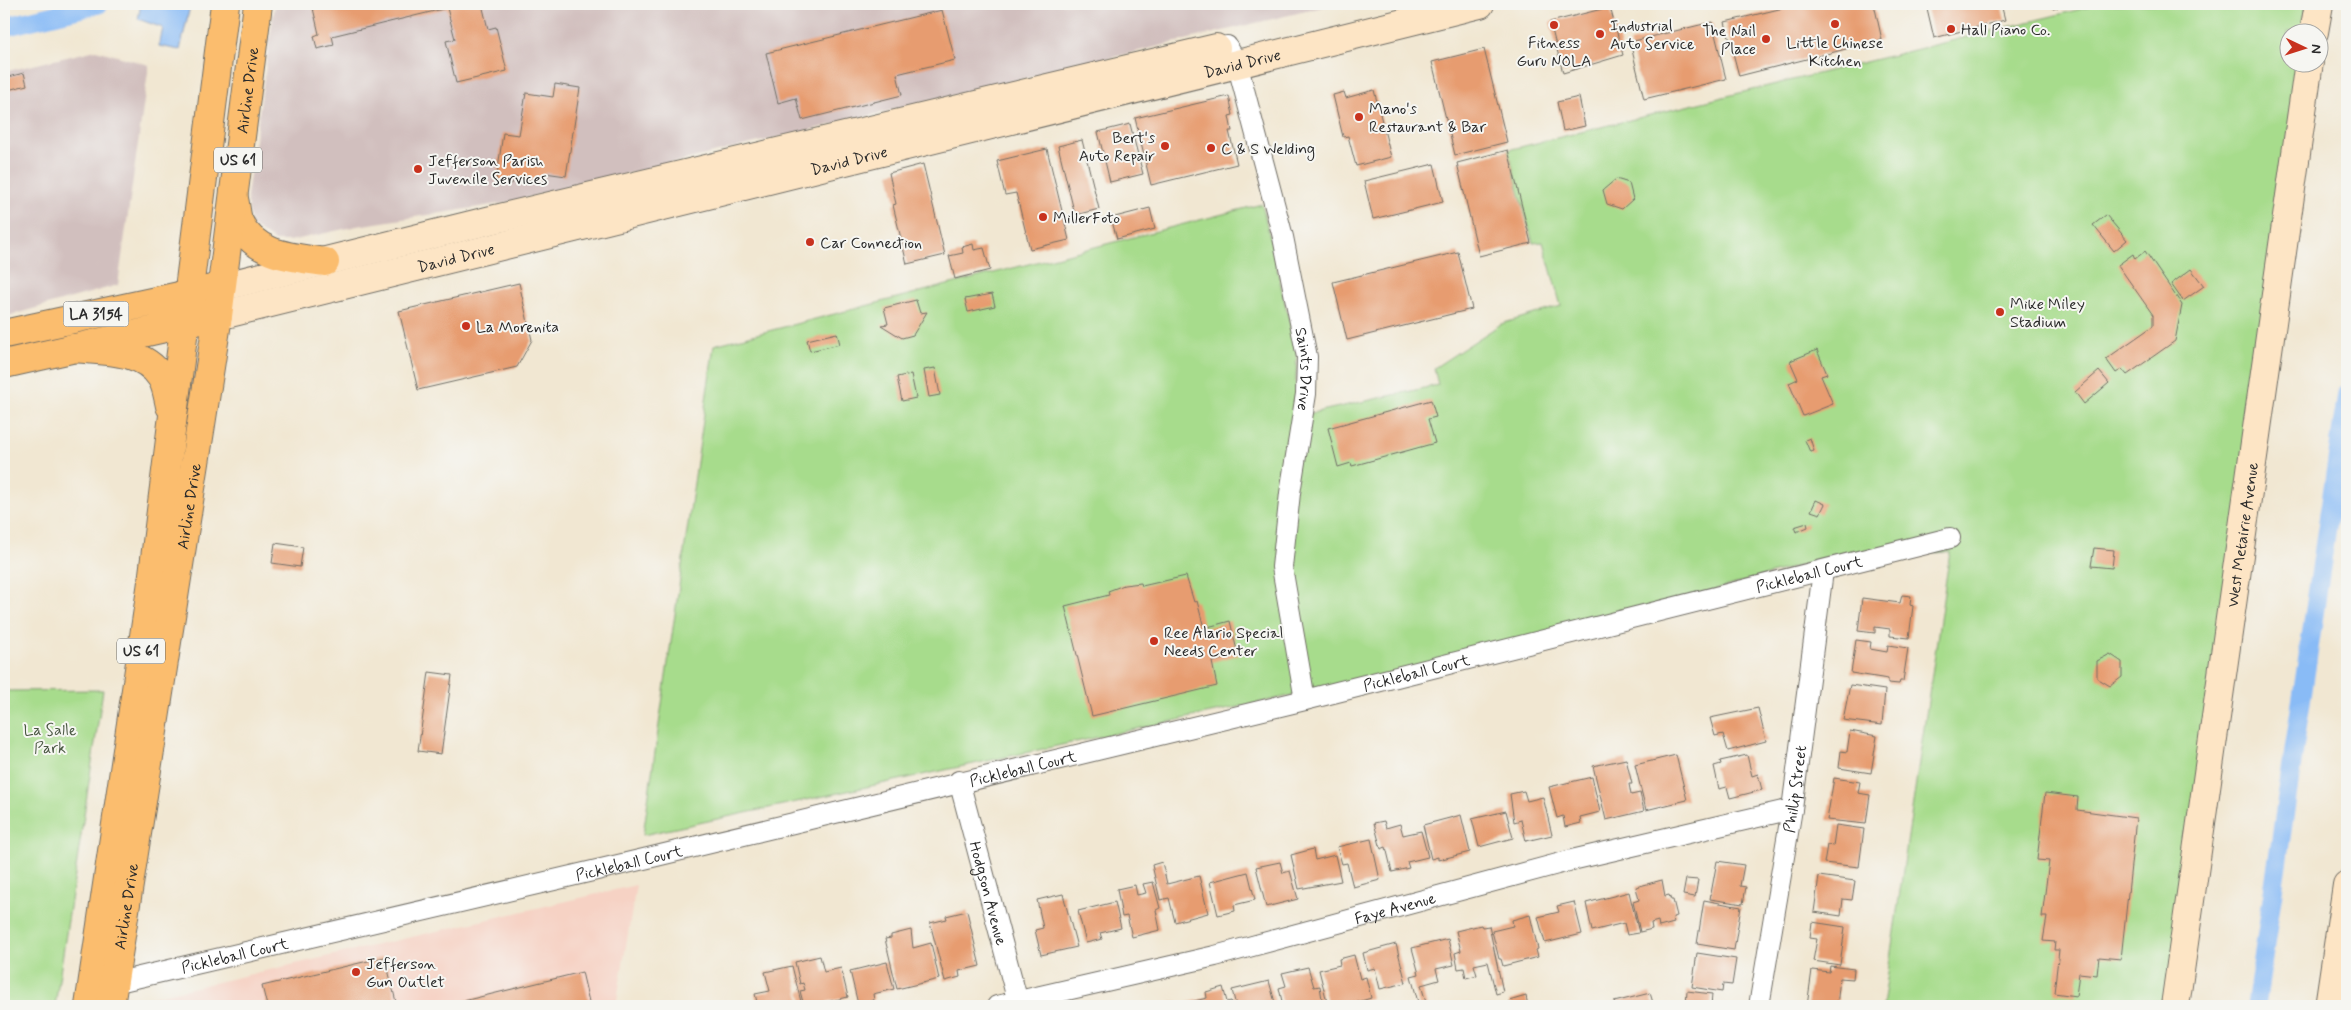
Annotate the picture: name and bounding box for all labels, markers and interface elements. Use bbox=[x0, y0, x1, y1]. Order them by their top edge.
place label: Industrial Auto Service bbox=[1610, 16, 1695, 55]
marker: Little Chinese Kitchen bbox=[1829, 18, 1841, 30]
marker: Fitness Guru NOLA bbox=[1548, 19, 1560, 31]
place label: Hall Piano Co. bbox=[1961, 20, 2050, 41]
place label: The Nail Place bbox=[1702, 21, 1756, 60]
north arrow bbox=[2278, 22, 2328, 72]
marker: Hall Piano Co. bbox=[1945, 23, 1957, 35]
marker: Industrial Auto Service bbox=[1594, 28, 1606, 40]
place label: Fitness Guru NOLA bbox=[1517, 33, 1591, 72]
marker: The Nail Place bbox=[1760, 33, 1772, 45]
place label: Little Chinese Kitchen bbox=[1787, 33, 1884, 72]
text: N bbox=[2307, 44, 2325, 54]
street label: Airline Drive bbox=[232, 45, 264, 135]
street label: David Drive bbox=[1202, 45, 1283, 84]
place label: Mano's Restaurant & Bar bbox=[1369, 99, 1487, 138]
marker: Mano's Restaurant & Bar bbox=[1353, 111, 1365, 123]
place label: Bert's Auto Repair bbox=[1079, 128, 1155, 167]
place label: C & S Welding bbox=[1221, 139, 1315, 161]
marker: Bert's Auto Repair bbox=[1159, 140, 1171, 152]
street label: David Drive bbox=[809, 142, 890, 181]
marker: C & S Welding bbox=[1205, 142, 1217, 154]
road number: US 61 bbox=[214, 148, 262, 172]
place label: Jefferson Parish Juvenile Services bbox=[428, 151, 547, 190]
marker: Jefferson Parish Juvenile Services bbox=[412, 163, 424, 175]
place label: MillerFoto bbox=[1053, 208, 1120, 229]
marker: MillerFoto bbox=[1037, 211, 1049, 223]
place label: Car Connection bbox=[820, 233, 922, 254]
marker: Car Connection bbox=[804, 236, 816, 248]
street label: David Drive bbox=[415, 239, 497, 278]
place label: Mike Miley Stadium bbox=[2010, 294, 2085, 333]
road number: LA 3154 bbox=[64, 302, 128, 326]
marker: Mike Miley Stadium bbox=[1994, 306, 2006, 318]
place label: La Morenita bbox=[476, 317, 559, 338]
marker: La Morenita bbox=[460, 320, 472, 332]
street label: Saints Drive bbox=[1289, 326, 1316, 412]
street label: Airline Drive bbox=[173, 461, 207, 551]
street label: West Metairie Avenue bbox=[2223, 461, 2264, 609]
street label: Pickleball Court bbox=[1754, 551, 1866, 598]
place label: Ree Alario Special Needs Center bbox=[1164, 623, 1284, 662]
marker: Ree Alario Special Needs Center bbox=[1148, 635, 1160, 647]
road number: US 61 bbox=[117, 638, 165, 664]
street label: Pickleball Court bbox=[1361, 650, 1473, 697]
park label: La Salle Park bbox=[23, 720, 77, 759]
street label: Phillip Street bbox=[1779, 744, 1812, 834]
street label: Pickleball Court bbox=[967, 746, 1079, 792]
street label: Hodgson Avenue bbox=[964, 839, 1011, 948]
street label: Pickleball Court bbox=[574, 841, 685, 887]
street label: Airline Drive bbox=[110, 861, 144, 951]
street label: Faye Avenue bbox=[1352, 888, 1439, 930]
street label: Pickleball Court bbox=[179, 933, 291, 979]
place label: Jefferson Gun Outlet bbox=[366, 954, 445, 993]
marker: Jefferson Gun Outlet bbox=[350, 966, 362, 978]

